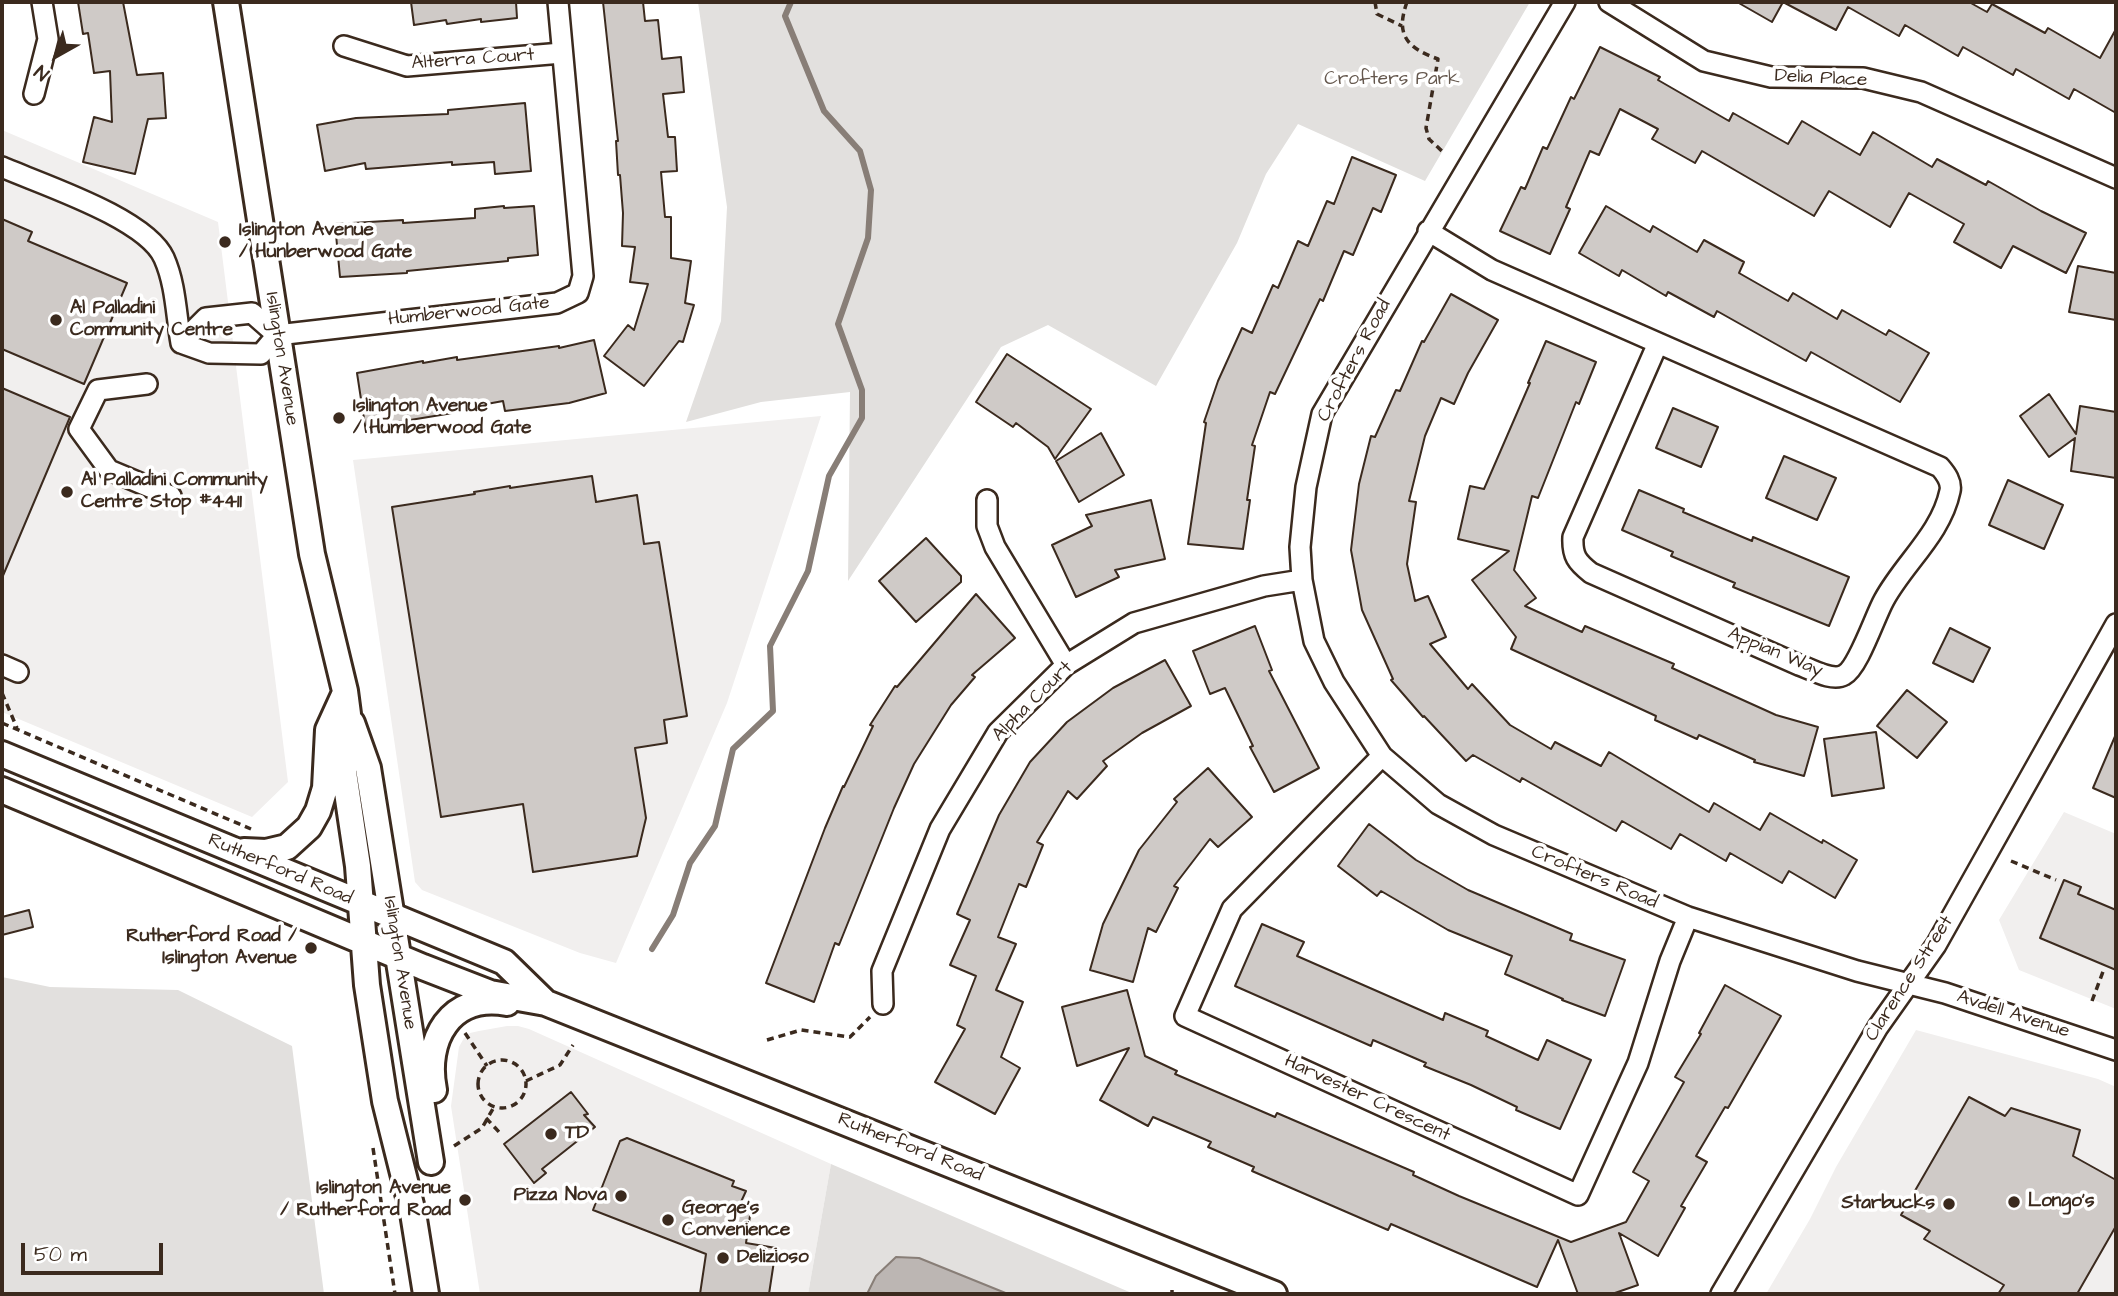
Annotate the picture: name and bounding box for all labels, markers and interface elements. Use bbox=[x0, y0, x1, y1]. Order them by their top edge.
north arrow bbox=[21, 21, 91, 91]
street label: Alterra Court bbox=[411, 44, 535, 76]
text: N bbox=[29, 58, 55, 87]
street label: Delia Place bbox=[1774, 65, 1868, 93]
park label: Crofters Park bbox=[1324, 69, 1460, 91]
place label: Islington Avenue / Hunberwood Gate bbox=[239, 220, 412, 264]
marker: Islington Avenue / Hunberwood Gate bbox=[217, 234, 233, 250]
street label: Islington Avenue bbox=[259, 291, 303, 427]
street label: Humberwood Gate bbox=[387, 292, 551, 332]
street label: Crofters Road bbox=[1313, 296, 1397, 426]
place label: Al Palladini Community Centre bbox=[70, 298, 233, 342]
marker: Al Palladini Community Centre bbox=[48, 312, 64, 328]
place label: Islington Avenue / Humberwood Gate bbox=[353, 396, 531, 440]
marker: Islington Avenue / Humberwood Gate bbox=[331, 410, 347, 426]
place label: Al Palladini Community Centre Stop #4411 bbox=[81, 470, 268, 514]
marker: Al Palladini Community Centre Stop #4411 bbox=[59, 484, 75, 500]
street label: Appian Way bbox=[1724, 623, 1826, 683]
street label: Alpha Court bbox=[988, 657, 1078, 747]
street label: Rutherford Road bbox=[204, 829, 356, 911]
street label: Crofters Road bbox=[1527, 841, 1661, 915]
street label: Islington Avenue bbox=[377, 895, 421, 1031]
street label: Clarence Street bbox=[1861, 912, 1959, 1046]
place label: Rutherford Road / Islington Avenue bbox=[126, 926, 297, 970]
marker: Rutherford Road / Islington Avenue bbox=[303, 940, 319, 956]
street label: Avdell Avenue bbox=[1954, 986, 2072, 1044]
street label: Harvester Crescent bbox=[1280, 1051, 1454, 1147]
street label: Rutherford Road bbox=[834, 1108, 986, 1188]
place label: TD bbox=[565, 1123, 589, 1145]
marker: TD bbox=[543, 1126, 559, 1142]
place label: Islington Avenue / Rutherford Road bbox=[280, 1178, 451, 1222]
place label: Pizza Nova bbox=[514, 1185, 607, 1207]
marker: Pizza Nova bbox=[613, 1188, 629, 1204]
place label: Longo's bbox=[2028, 1191, 2094, 1213]
marker: Islington Avenue / Rutherford Road bbox=[457, 1192, 473, 1208]
place label: Starbucks bbox=[1841, 1193, 1935, 1215]
marker: Longo's bbox=[2006, 1194, 2022, 1210]
marker: Starbucks bbox=[1941, 1196, 1957, 1212]
place label: George's Convenience bbox=[682, 1198, 790, 1242]
marker: George's Convenience bbox=[660, 1212, 676, 1228]
scale bar bbox=[24, 1230, 166, 1274]
text: 50 m bbox=[34, 1240, 87, 1269]
place label: Delizioso bbox=[737, 1247, 809, 1269]
marker: Delizioso bbox=[715, 1250, 731, 1266]

